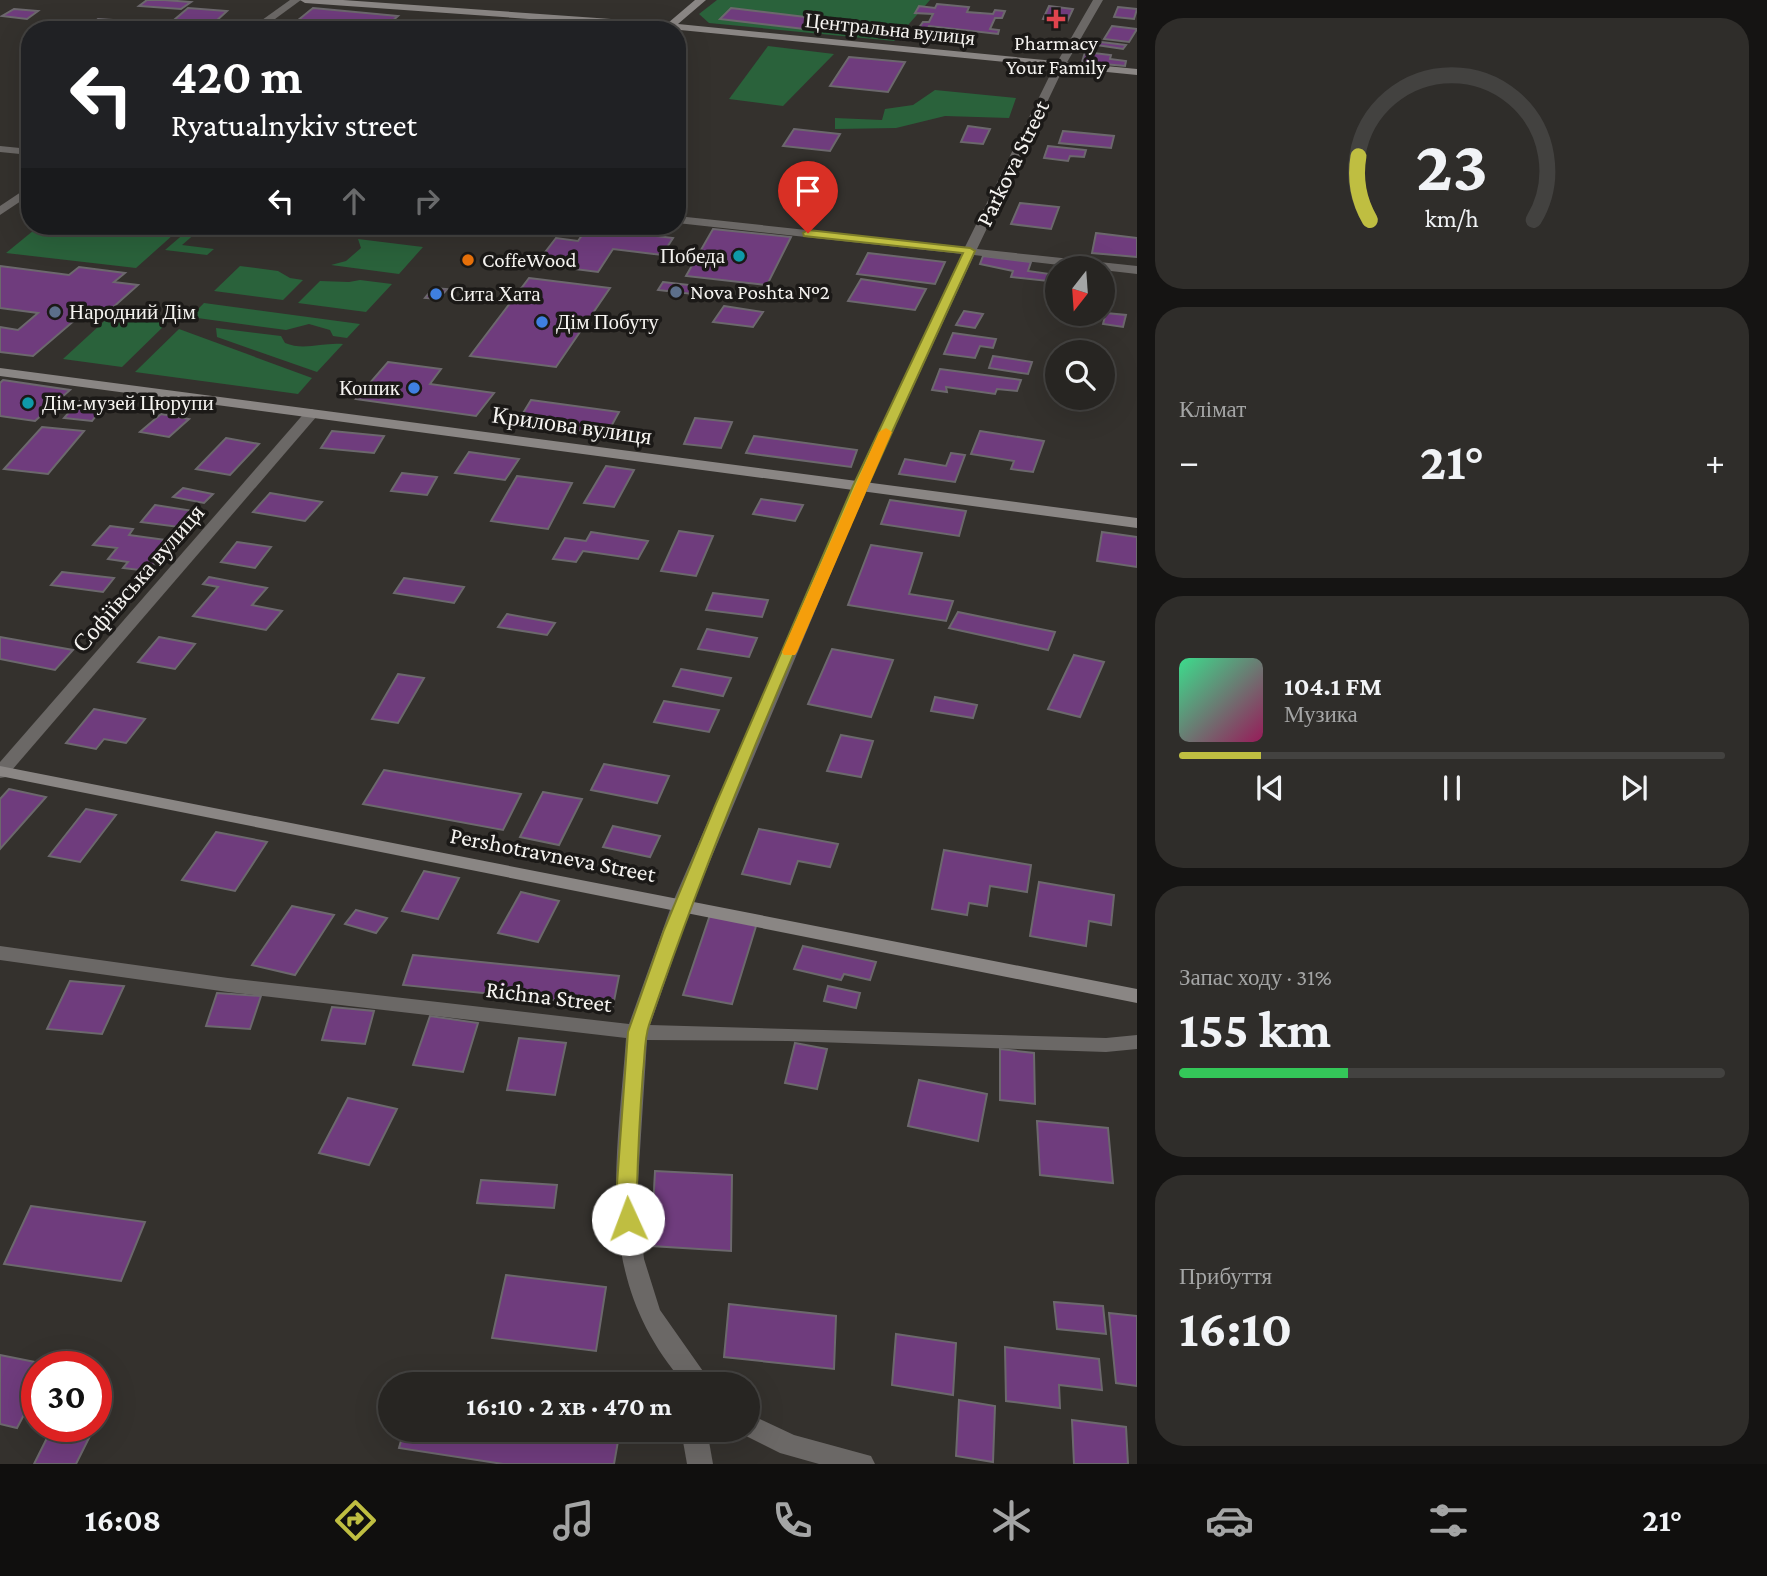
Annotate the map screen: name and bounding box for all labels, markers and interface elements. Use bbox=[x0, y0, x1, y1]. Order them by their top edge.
street label: Центральна вулиця bbox=[804, 8, 977, 50]
marker: Pharmacy Your Family bbox=[1048, 11, 1064, 27]
place label: Pharmacy Your Family bbox=[1006, 31, 1106, 79]
icon: left bbox=[56, 49, 147, 140]
text: 420 m bbox=[171, 49, 303, 104]
street label: Parkova Street bbox=[970, 95, 1055, 231]
text: Ryatualnykiv street bbox=[171, 107, 417, 143]
text: 23 bbox=[1416, 125, 1488, 206]
pin bbox=[778, 161, 838, 233]
icon: arrive bbox=[789, 172, 827, 210]
icon: left bbox=[262, 182, 300, 220]
icon: ahead bbox=[335, 182, 373, 220]
icon: right bbox=[408, 182, 446, 220]
text: km/h bbox=[1425, 204, 1479, 231]
place label: Победа bbox=[660, 244, 726, 268]
place label: CoffeWood bbox=[482, 248, 577, 272]
marker: Победа bbox=[731, 248, 747, 264]
marker: CoffeWood bbox=[460, 252, 476, 268]
north arrow bbox=[1045, 256, 1115, 326]
map controls bbox=[1045, 256, 1115, 410]
place label: Nova Poshta №2 bbox=[690, 280, 830, 304]
place label: Сита Хата bbox=[450, 282, 541, 306]
marker: Nova Poshta №2 bbox=[668, 284, 684, 300]
marker: Сита Хата bbox=[428, 286, 444, 302]
place label: Народний Дім bbox=[69, 300, 196, 324]
marker: Народний Дім bbox=[47, 304, 63, 320]
place label: Дім Побуту bbox=[556, 310, 659, 334]
marker: Дім Побуту bbox=[534, 314, 550, 330]
button: search bbox=[1045, 340, 1115, 410]
place label: Кошик bbox=[339, 376, 401, 400]
marker: Кошик bbox=[406, 380, 422, 396]
place label: Дім-музей Цюрупи bbox=[42, 391, 214, 415]
marker: Дім-музей Цюрупи bbox=[20, 395, 36, 411]
text: Клімат bbox=[1179, 396, 1246, 422]
street label: Крилова вулиця bbox=[490, 400, 654, 450]
text: 21° bbox=[1420, 432, 1484, 490]
text: − bbox=[1179, 440, 1199, 482]
text: + bbox=[1705, 440, 1725, 482]
street label: Софіївська вулиця bbox=[67, 499, 209, 657]
text: 104.1 FM bbox=[1284, 672, 1382, 701]
text: Музика bbox=[1284, 701, 1358, 727]
icon: previous bbox=[1251, 769, 1289, 807]
icon: pause bbox=[1433, 769, 1471, 807]
icon: next bbox=[1615, 769, 1653, 807]
street label: Pershotravneva Street bbox=[448, 821, 659, 887]
text: Запас ходу · 31% bbox=[1179, 964, 1332, 990]
street label: Richna Street bbox=[484, 975, 615, 1017]
text: 155 km bbox=[1179, 1000, 1331, 1058]
position arrow bbox=[591, 1182, 665, 1256]
text: Прибуття bbox=[1179, 1263, 1272, 1289]
text: 16:10 bbox=[1179, 1299, 1292, 1357]
speed limit sign: 30 bbox=[21, 1351, 112, 1442]
text: 16:10 · 2 хв · 470 m bbox=[466, 1392, 672, 1421]
icon: directions bbox=[331, 1496, 380, 1545]
icon: music bbox=[549, 1496, 598, 1545]
icon: phone bbox=[768, 1496, 817, 1545]
icon: climate bbox=[987, 1496, 1036, 1545]
icon: car bbox=[1205, 1496, 1254, 1545]
icon: filters bbox=[1424, 1496, 1473, 1545]
text: 16:08 bbox=[85, 1502, 161, 1538]
text: 21° bbox=[1642, 1502, 1682, 1538]

